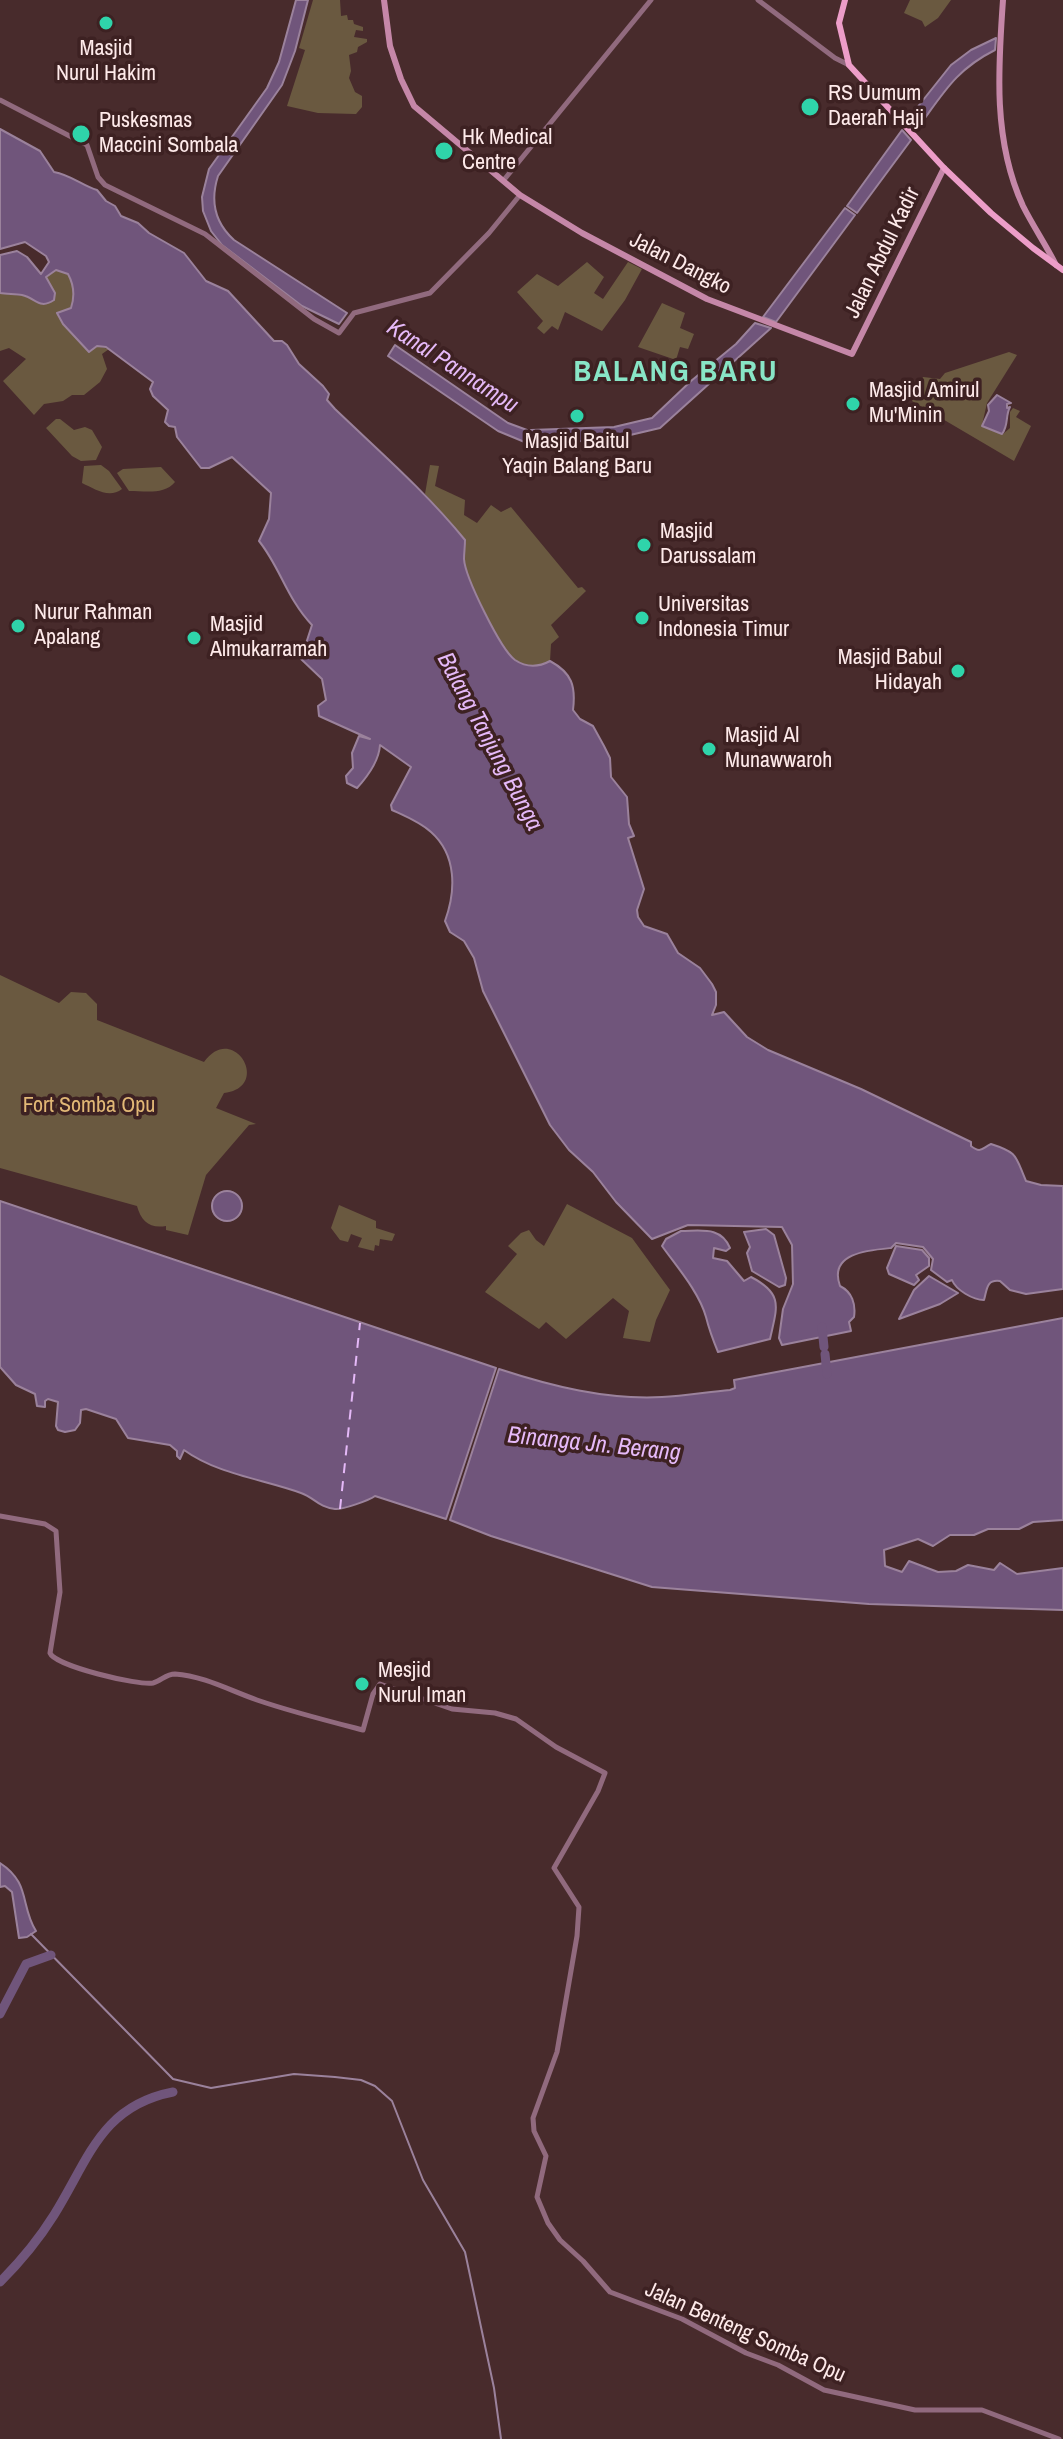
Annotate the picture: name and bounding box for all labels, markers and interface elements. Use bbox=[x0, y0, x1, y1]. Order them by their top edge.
marker: Masjid Nurul Hakim bbox=[97, 14, 115, 32]
place label: Masjid Nurul Hakim bbox=[56, 36, 156, 88]
place label: RS Uumum Daerah Haji bbox=[828, 81, 924, 132]
marker: RS Uumum Daerah Haji bbox=[799, 96, 821, 118]
place label: Puskesmas Maccini Sombala bbox=[99, 108, 238, 160]
marker: Puskesmas Maccini Sombala bbox=[70, 123, 92, 145]
place label: Hk Medical Centre bbox=[462, 125, 552, 176]
marker: Hk Medical Centre bbox=[433, 140, 455, 162]
street label: Jalan Abdul Kadir bbox=[840, 183, 926, 323]
street label: Jalan Dangko bbox=[625, 227, 735, 301]
water label: Kanal Pannampu bbox=[381, 314, 523, 420]
district label: BALANG BARU bbox=[573, 355, 779, 391]
place label: Masjid Amirul Mu'Minin bbox=[869, 378, 979, 430]
marker: Masjid Amirul Mu'Minin bbox=[844, 395, 862, 413]
marker: Masjid Baitul Yaqin Balang Baru bbox=[568, 407, 586, 425]
place label: Masjid Baitul Yaqin Balang Baru bbox=[502, 429, 652, 480]
place label: Masjid Darussalam bbox=[660, 519, 756, 570]
marker: Masjid Darussalam bbox=[635, 536, 653, 554]
place label: Universitas Indonesia Timur bbox=[658, 592, 789, 644]
place label: Nurur Rahman Apalang bbox=[34, 600, 152, 652]
marker: Universitas Indonesia Timur bbox=[633, 609, 651, 627]
place label: Masjid Almukarramah bbox=[210, 612, 327, 664]
marker: Nurur Rahman Apalang bbox=[9, 617, 27, 635]
marker: Masjid Almukarramah bbox=[185, 629, 203, 647]
place label: Masjid Babul Hidayah bbox=[838, 645, 942, 696]
water label: Balang Tanjung Bunga bbox=[430, 648, 548, 836]
marker: Masjid Babul Hidayah bbox=[949, 662, 967, 680]
place label: Masjid Al Munawwaroh bbox=[725, 723, 832, 774]
marker: Masjid Al Munawwaroh bbox=[700, 740, 718, 758]
park label: Fort Somba Opu bbox=[23, 1093, 155, 1119]
water label: Binanga Jn. Berang bbox=[506, 1422, 682, 1468]
place label: Mesjid Nurul Iman bbox=[378, 1658, 466, 1710]
marker: Mesjid Nurul Iman bbox=[353, 1675, 371, 1693]
street label: Jalan Benteng Somba Opu bbox=[641, 2277, 849, 2389]

